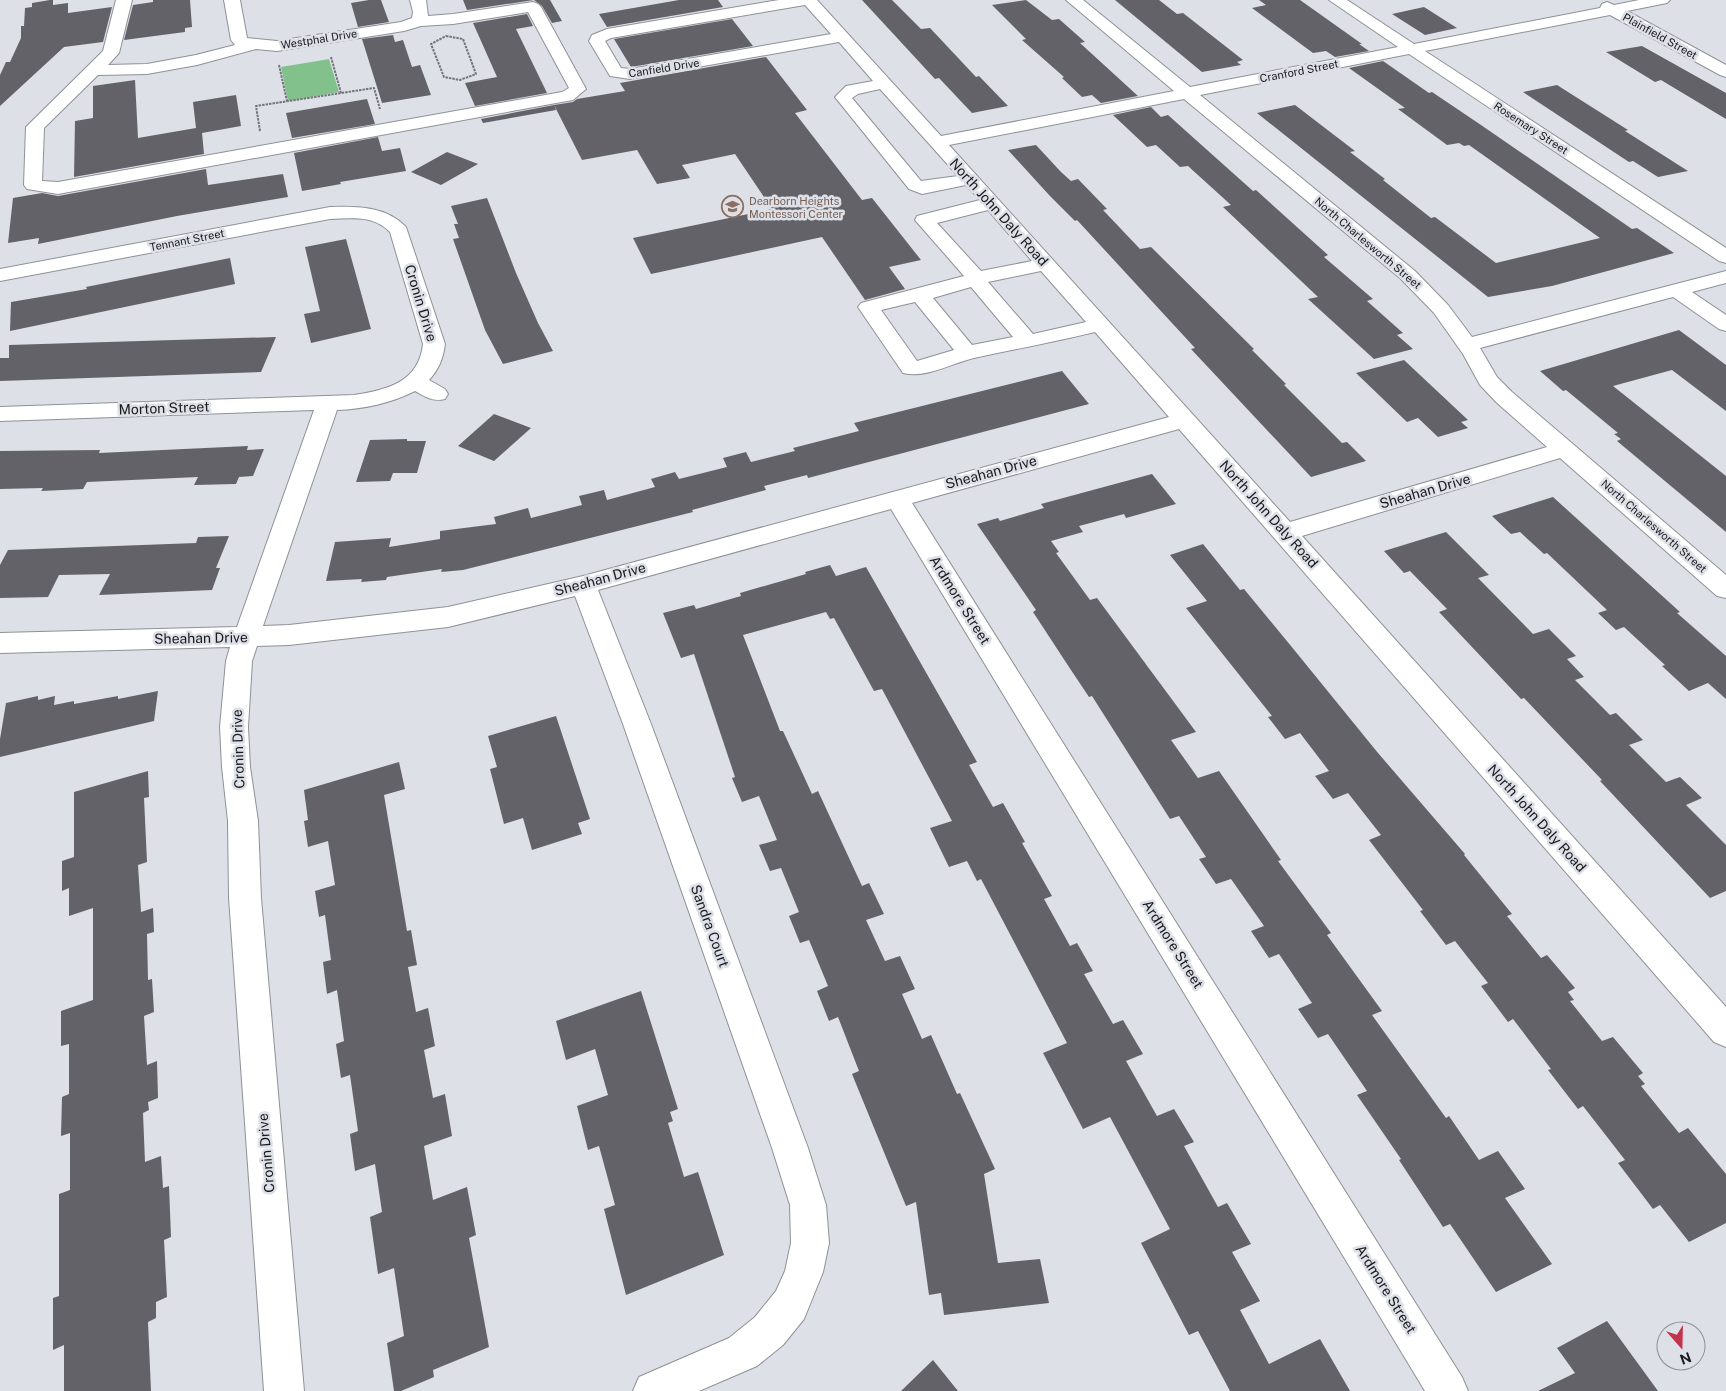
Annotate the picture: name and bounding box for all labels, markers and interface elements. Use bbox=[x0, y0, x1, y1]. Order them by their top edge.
street label: Plainfield Street bbox=[1621, 11, 1699, 61]
street label: Westphal Drive bbox=[280, 27, 358, 51]
street label: Canfield Drive bbox=[628, 56, 700, 80]
street label: Cranford Street bbox=[1259, 57, 1339, 85]
street label: Rosemary Street bbox=[1492, 100, 1570, 156]
street label: North John Daly Road bbox=[947, 155, 1051, 269]
school or university icon: Dearborn Heights Montessori Center bbox=[721, 195, 745, 219]
place label: Dearborn Heights Montessori Center bbox=[749, 195, 843, 220]
street label: North Charlesworth Street bbox=[1312, 195, 1424, 291]
street label: Tennant Street bbox=[149, 227, 225, 253]
street label: Cronin Drive bbox=[402, 263, 440, 343]
street label: Morton Street bbox=[118, 398, 210, 418]
street label: Sheahan Drive bbox=[944, 452, 1038, 492]
street label: North John Daly Road bbox=[1217, 457, 1321, 571]
street label: Sheahan Drive bbox=[1378, 470, 1472, 512]
street label: North Charlesworth Street bbox=[1599, 477, 1709, 575]
street label: Ardmore Street bbox=[926, 553, 994, 647]
street label: Sheahan Drive bbox=[553, 559, 647, 599]
street label: Sheahan Drive bbox=[154, 629, 248, 647]
street label: Cronin Drive bbox=[229, 709, 247, 789]
street label: North John Daly Road bbox=[1485, 761, 1589, 875]
street label: Sandra Court bbox=[688, 883, 732, 969]
street label: Ardmore Street bbox=[1139, 897, 1207, 991]
street label: Cronin Drive bbox=[255, 1113, 277, 1193]
street label: Ardmore Street bbox=[1352, 1242, 1420, 1336]
north arrow bbox=[1656, 1321, 1706, 1371]
text: N bbox=[1678, 1349, 1693, 1368]

